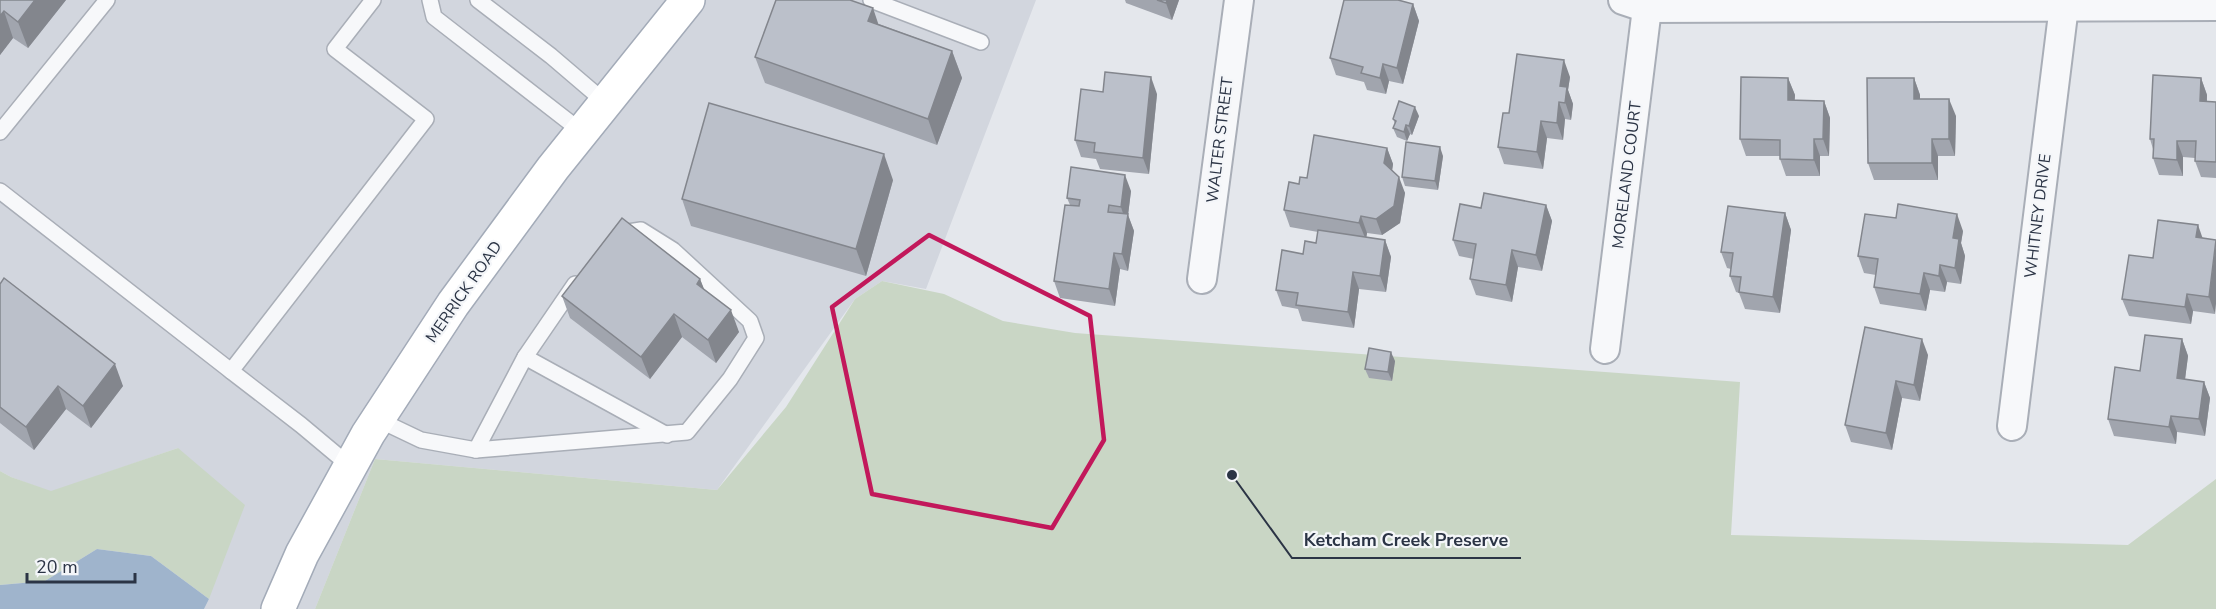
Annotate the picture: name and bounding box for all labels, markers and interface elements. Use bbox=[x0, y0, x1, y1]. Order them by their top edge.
street label: WALTER STREET bbox=[1201, 75, 1239, 204]
street label: MORELAND COURT bbox=[1607, 100, 1647, 250]
street label: WHITNEY DRIVE bbox=[2019, 152, 2057, 280]
street label: MERRICK ROAD bbox=[421, 237, 507, 347]
callout: Ketcham Creek Preserve bbox=[1292, 522, 1521, 558]
text: Ketcham Creek Preserve bbox=[1304, 528, 1508, 552]
scale bar bbox=[27, 546, 135, 584]
text: 20 m bbox=[36, 555, 78, 579]

